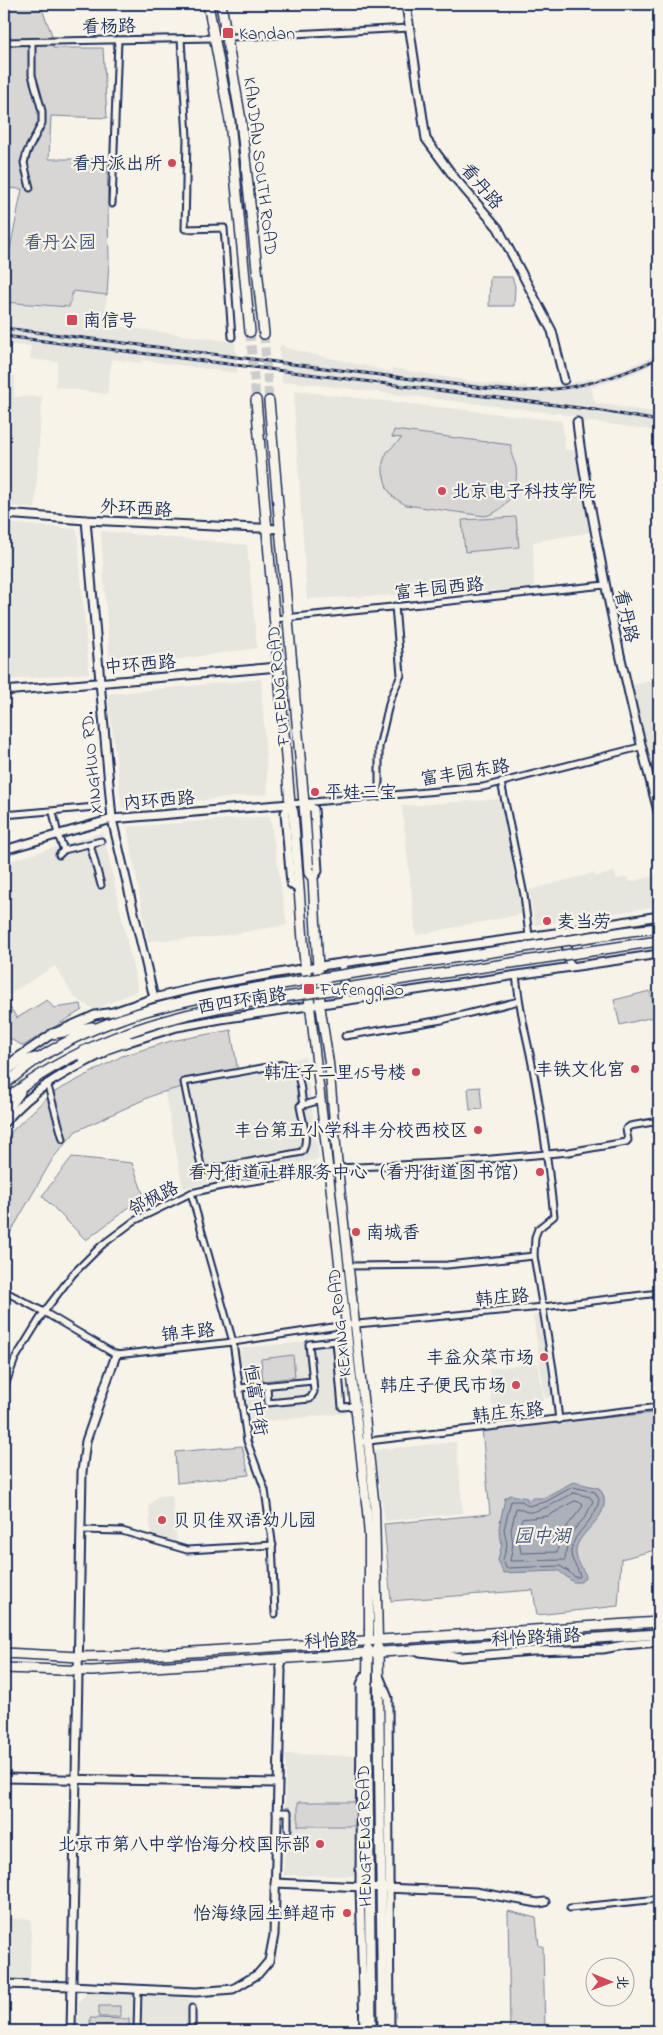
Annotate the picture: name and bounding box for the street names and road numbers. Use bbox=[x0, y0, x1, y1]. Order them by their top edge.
street label: 看杨路 bbox=[82, 15, 136, 41]
street label: KANDAN SOUTH ROAD bbox=[235, 76, 283, 257]
street label: 看丹路 bbox=[453, 158, 508, 216]
street label: 外环西路 bbox=[99, 495, 173, 525]
street label: 富丰园西路 bbox=[393, 572, 485, 608]
street label: 看丹路 bbox=[607, 587, 643, 646]
street label: FUFENG ROAD bbox=[262, 625, 298, 748]
street label: 中环西路 bbox=[103, 650, 177, 682]
street label: XINGHUO RD. bbox=[76, 710, 110, 815]
street label: 富丰园东路 bbox=[419, 754, 512, 794]
street label: 内环西路 bbox=[122, 786, 196, 818]
street label: 西四环南路 bbox=[196, 982, 289, 1022]
street label: 邻枫路 bbox=[124, 1176, 184, 1224]
street label: KEXING ROAD bbox=[322, 1268, 360, 1378]
street label: 韩庄路 bbox=[474, 1284, 530, 1314]
street label: 锦丰路 bbox=[160, 1318, 216, 1350]
street label: 恒富中街 bbox=[236, 1363, 272, 1438]
street label: 韩庄东路 bbox=[471, 1397, 545, 1431]
street label: 科怡路辅路 bbox=[490, 1624, 582, 1654]
street label: 科怡路 bbox=[303, 1628, 359, 1656]
street label: HENGFENG ROAD bbox=[352, 1765, 380, 1907]

